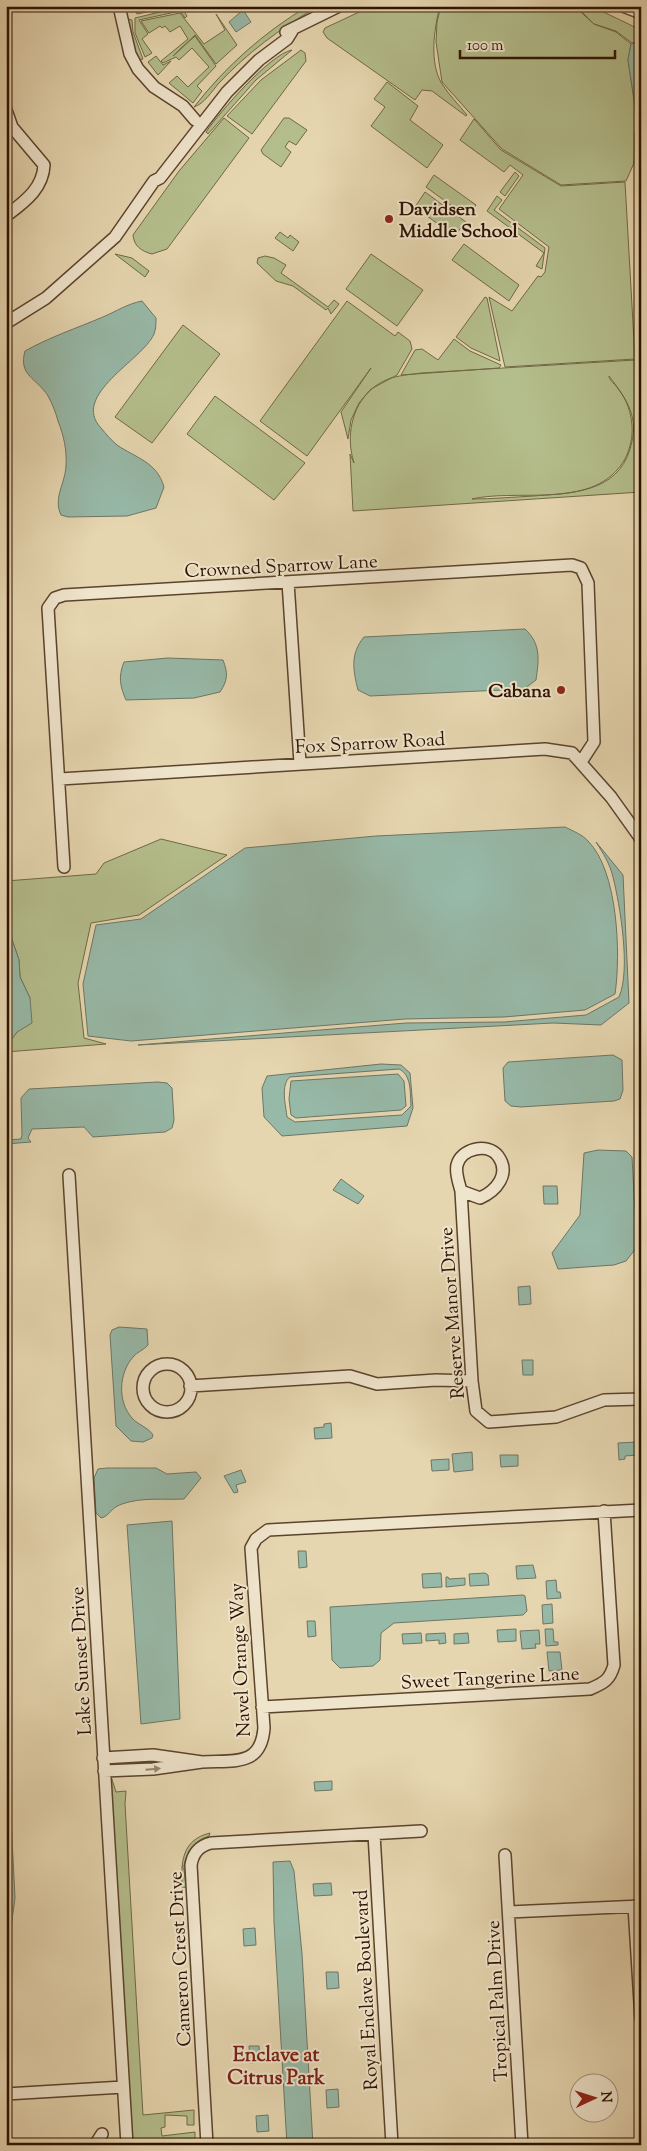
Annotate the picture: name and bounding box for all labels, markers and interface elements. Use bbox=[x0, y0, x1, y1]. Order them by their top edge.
scale bar bbox=[460, 28, 614, 60]
text: 100 m bbox=[467, 36, 504, 57]
place label: Davidsen Middle School bbox=[399, 197, 519, 246]
marker: Davidsen Middle School bbox=[383, 213, 395, 225]
street label: Crowned Sparrow Lane bbox=[184, 549, 379, 586]
place label: Cabana bbox=[488, 679, 551, 706]
marker: Cabana bbox=[555, 684, 567, 696]
street label: Fox Sparrow Road bbox=[294, 727, 446, 762]
street label: Reserve Manor Drive bbox=[434, 1226, 473, 1400]
street label: Navel Orange Way bbox=[224, 1582, 259, 1738]
street label: Lake Sunset Drive bbox=[65, 1586, 100, 1736]
street label: Sweet Tangerine Lane bbox=[400, 1661, 580, 1698]
one-way arrow bbox=[145, 1764, 161, 1772]
street label: Cameron Crest Drive bbox=[163, 1870, 200, 2047]
street label: Royal Enclave Boulevard bbox=[349, 1889, 386, 2091]
street label: Tropical Palm Drive bbox=[481, 1919, 516, 2082]
district label: Enclave at Citrus Park bbox=[227, 2042, 325, 2094]
north arrow bbox=[570, 2074, 620, 2124]
text: N bbox=[595, 2091, 615, 2104]

